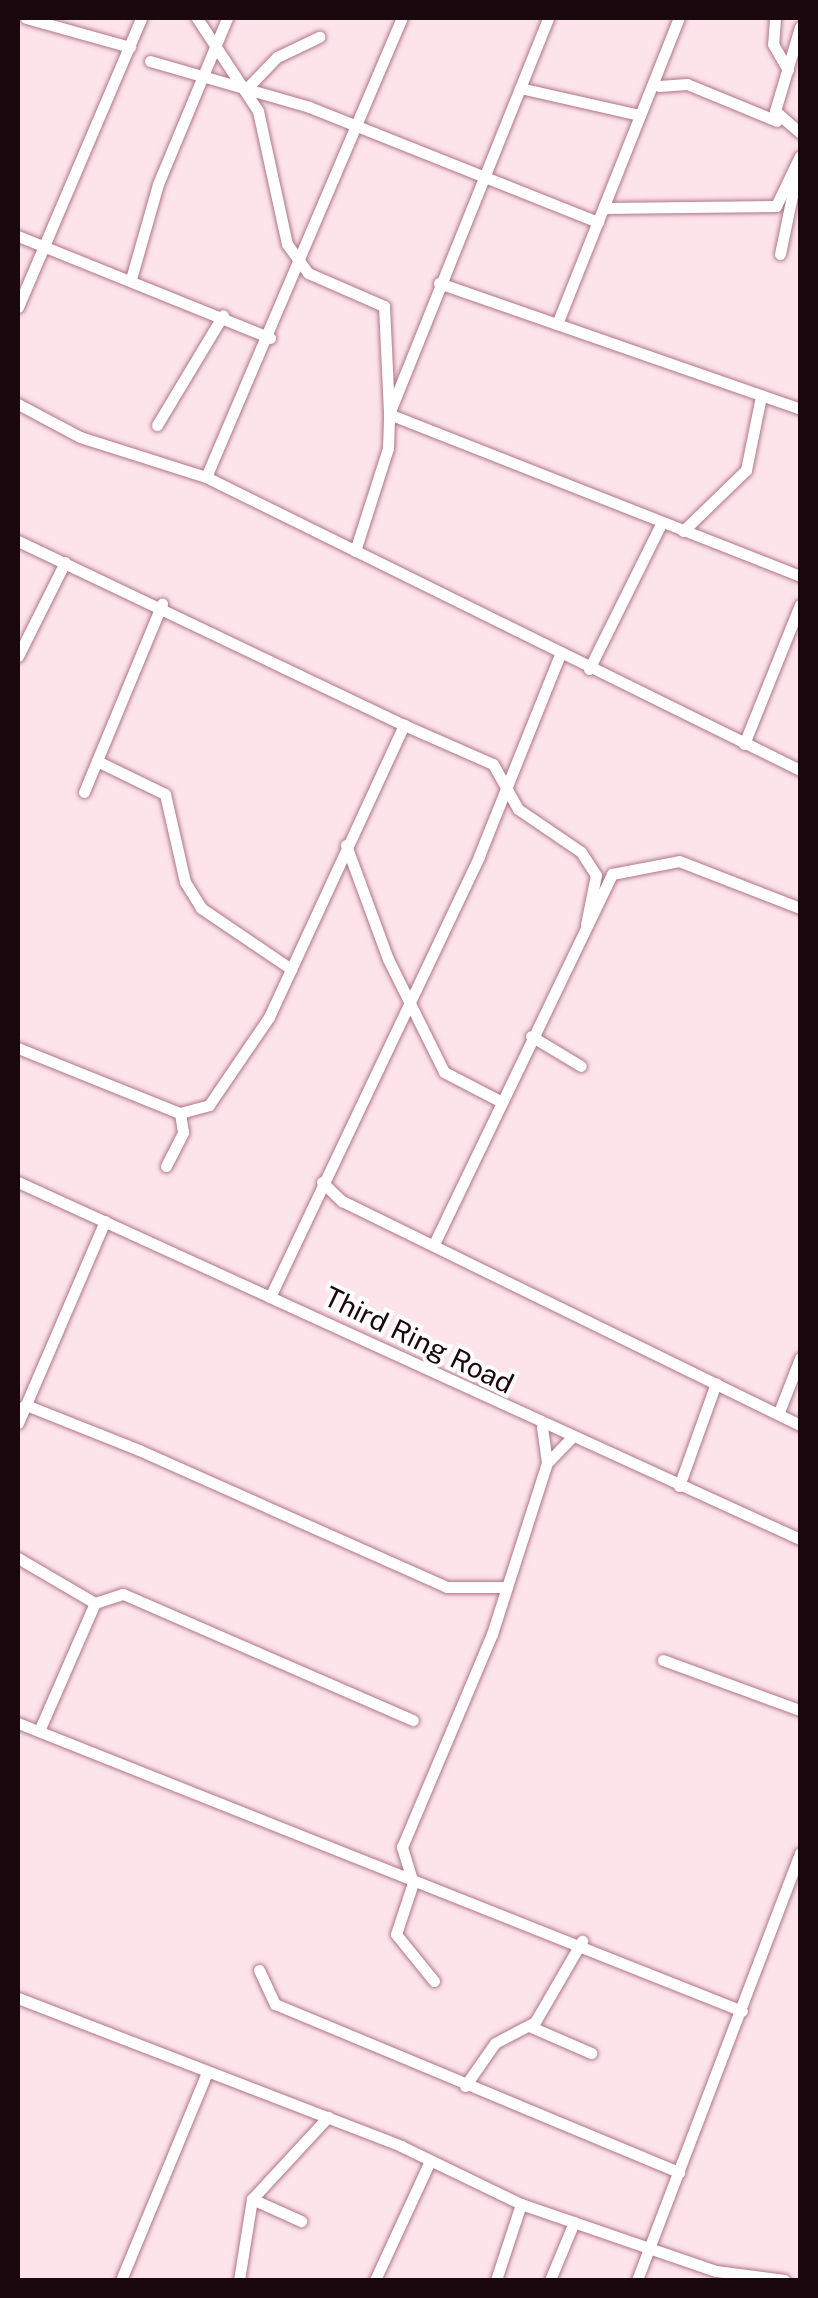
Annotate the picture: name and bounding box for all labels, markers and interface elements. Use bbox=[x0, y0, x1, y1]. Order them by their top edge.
street label: Third Ring Road bbox=[319, 1280, 519, 1400]

